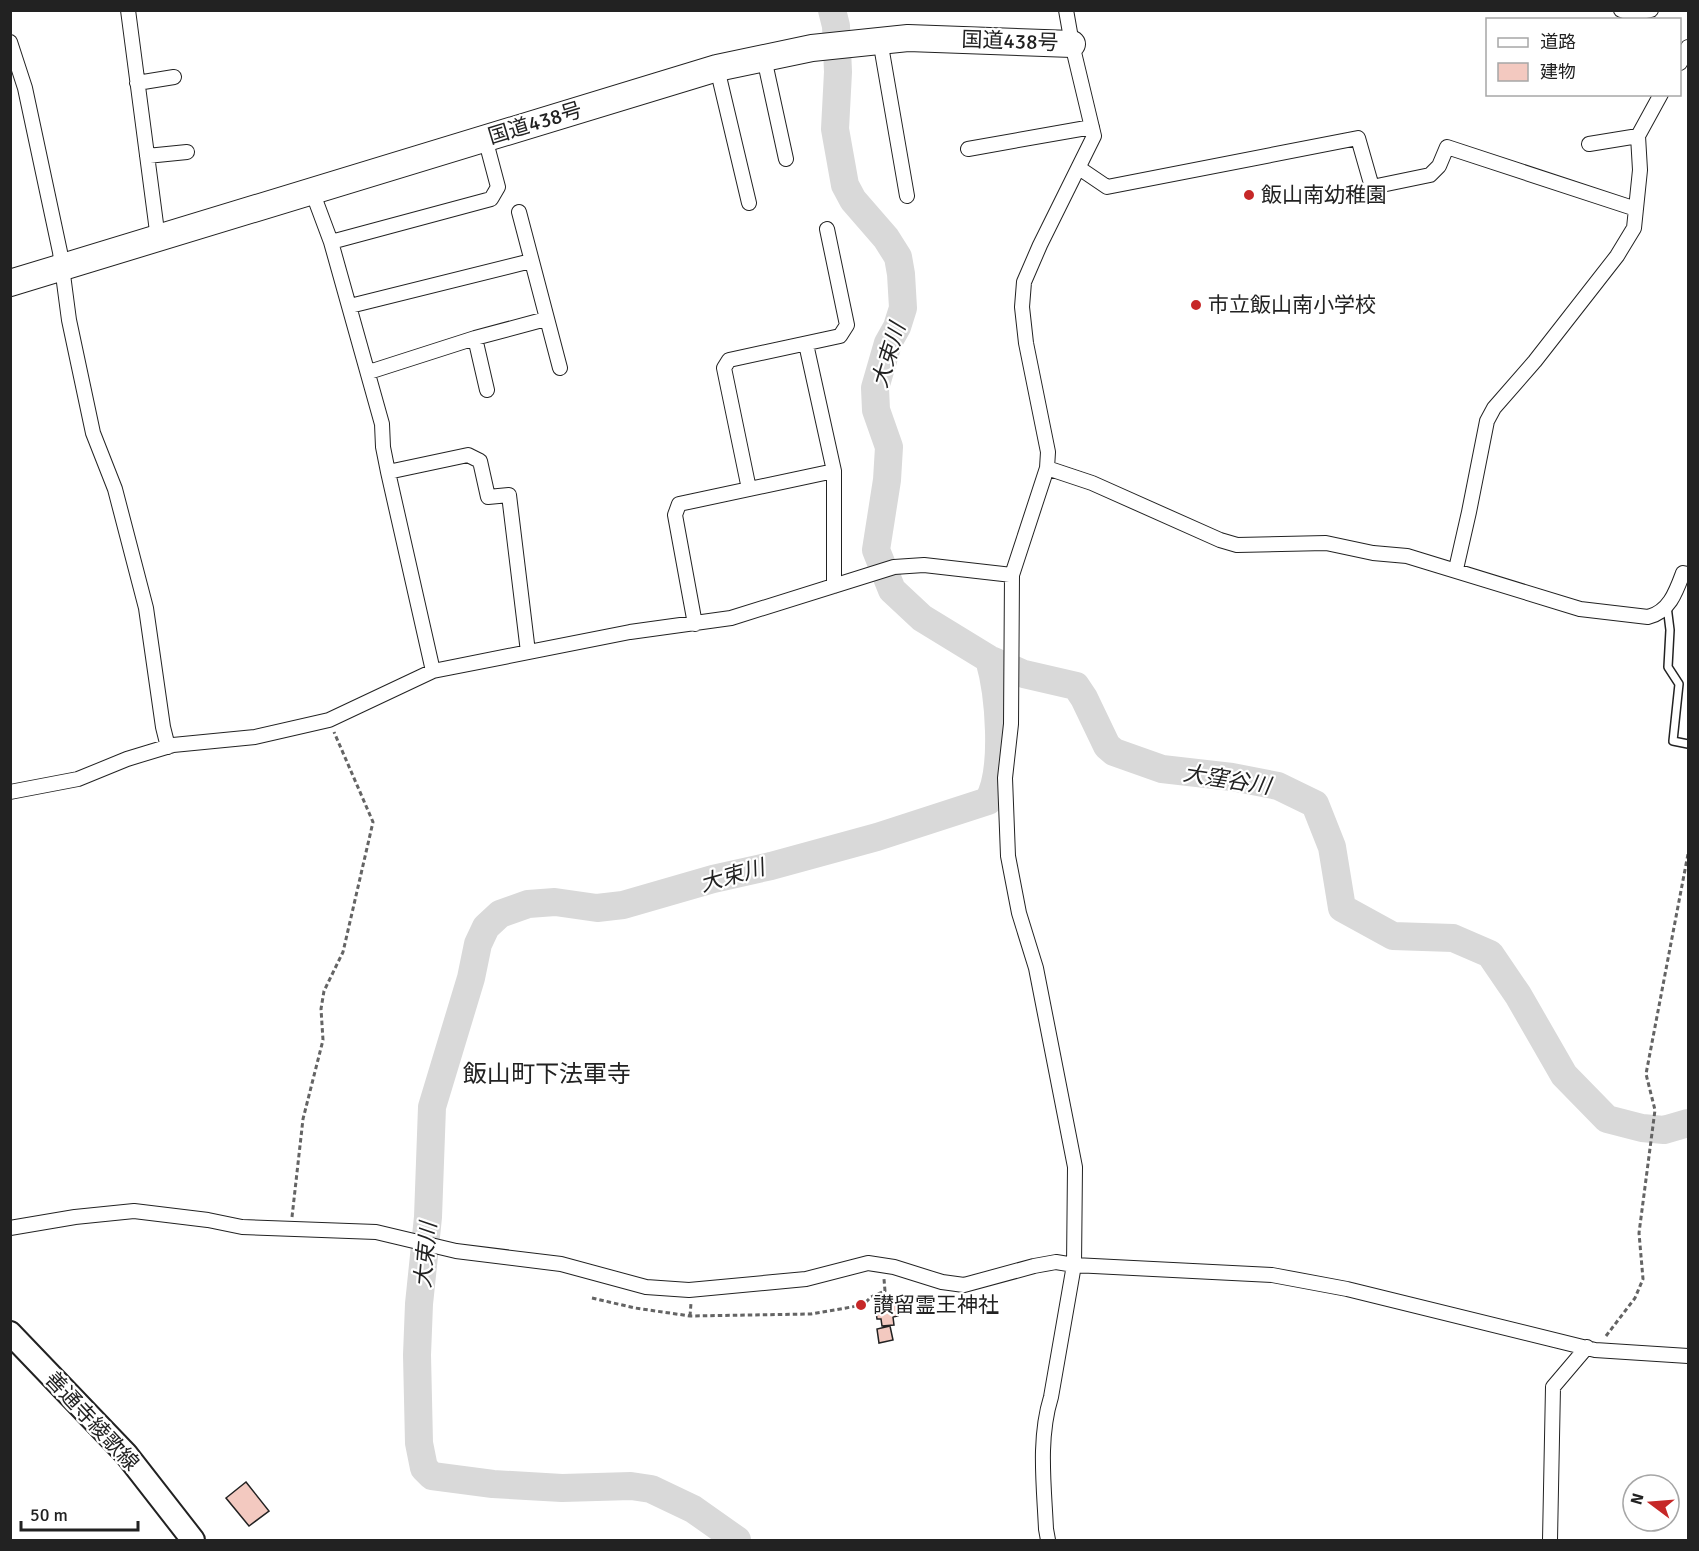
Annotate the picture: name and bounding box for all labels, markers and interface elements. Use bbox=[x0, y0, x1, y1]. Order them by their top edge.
legend bbox=[1486, 18, 1681, 96]
street label: 国道438号 bbox=[961, 26, 1059, 56]
text: 道路 bbox=[1540, 31, 1576, 53]
text: 建物 bbox=[1540, 61, 1576, 83]
street label: 国道438号 bbox=[485, 96, 585, 150]
place label: 飯山南幼稚園 bbox=[1261, 182, 1387, 208]
marker: 飯山南幼稚園 bbox=[1242, 188, 1256, 202]
place label: 市立飯山南小学校 bbox=[1208, 292, 1376, 318]
marker: 市立飯山南小学校 bbox=[1189, 298, 1203, 312]
water label: 大束川 bbox=[866, 318, 912, 391]
water label: 大窪谷川 bbox=[1181, 759, 1274, 800]
water label: 大束川 bbox=[697, 853, 769, 898]
district label: 飯山町下法軍寺 bbox=[463, 1059, 631, 1089]
water label: 大束川 bbox=[409, 1219, 442, 1289]
place label: 讃留霊王神社 bbox=[873, 1292, 999, 1318]
marker: 讃留霊王神社 bbox=[854, 1298, 868, 1312]
street label: 善通寺綾歌線 bbox=[40, 1366, 144, 1476]
north arrow bbox=[1621, 1473, 1681, 1533]
text: N bbox=[1626, 1491, 1649, 1507]
scale bar bbox=[21, 1494, 138, 1532]
text: 50 m bbox=[30, 1504, 68, 1526]

